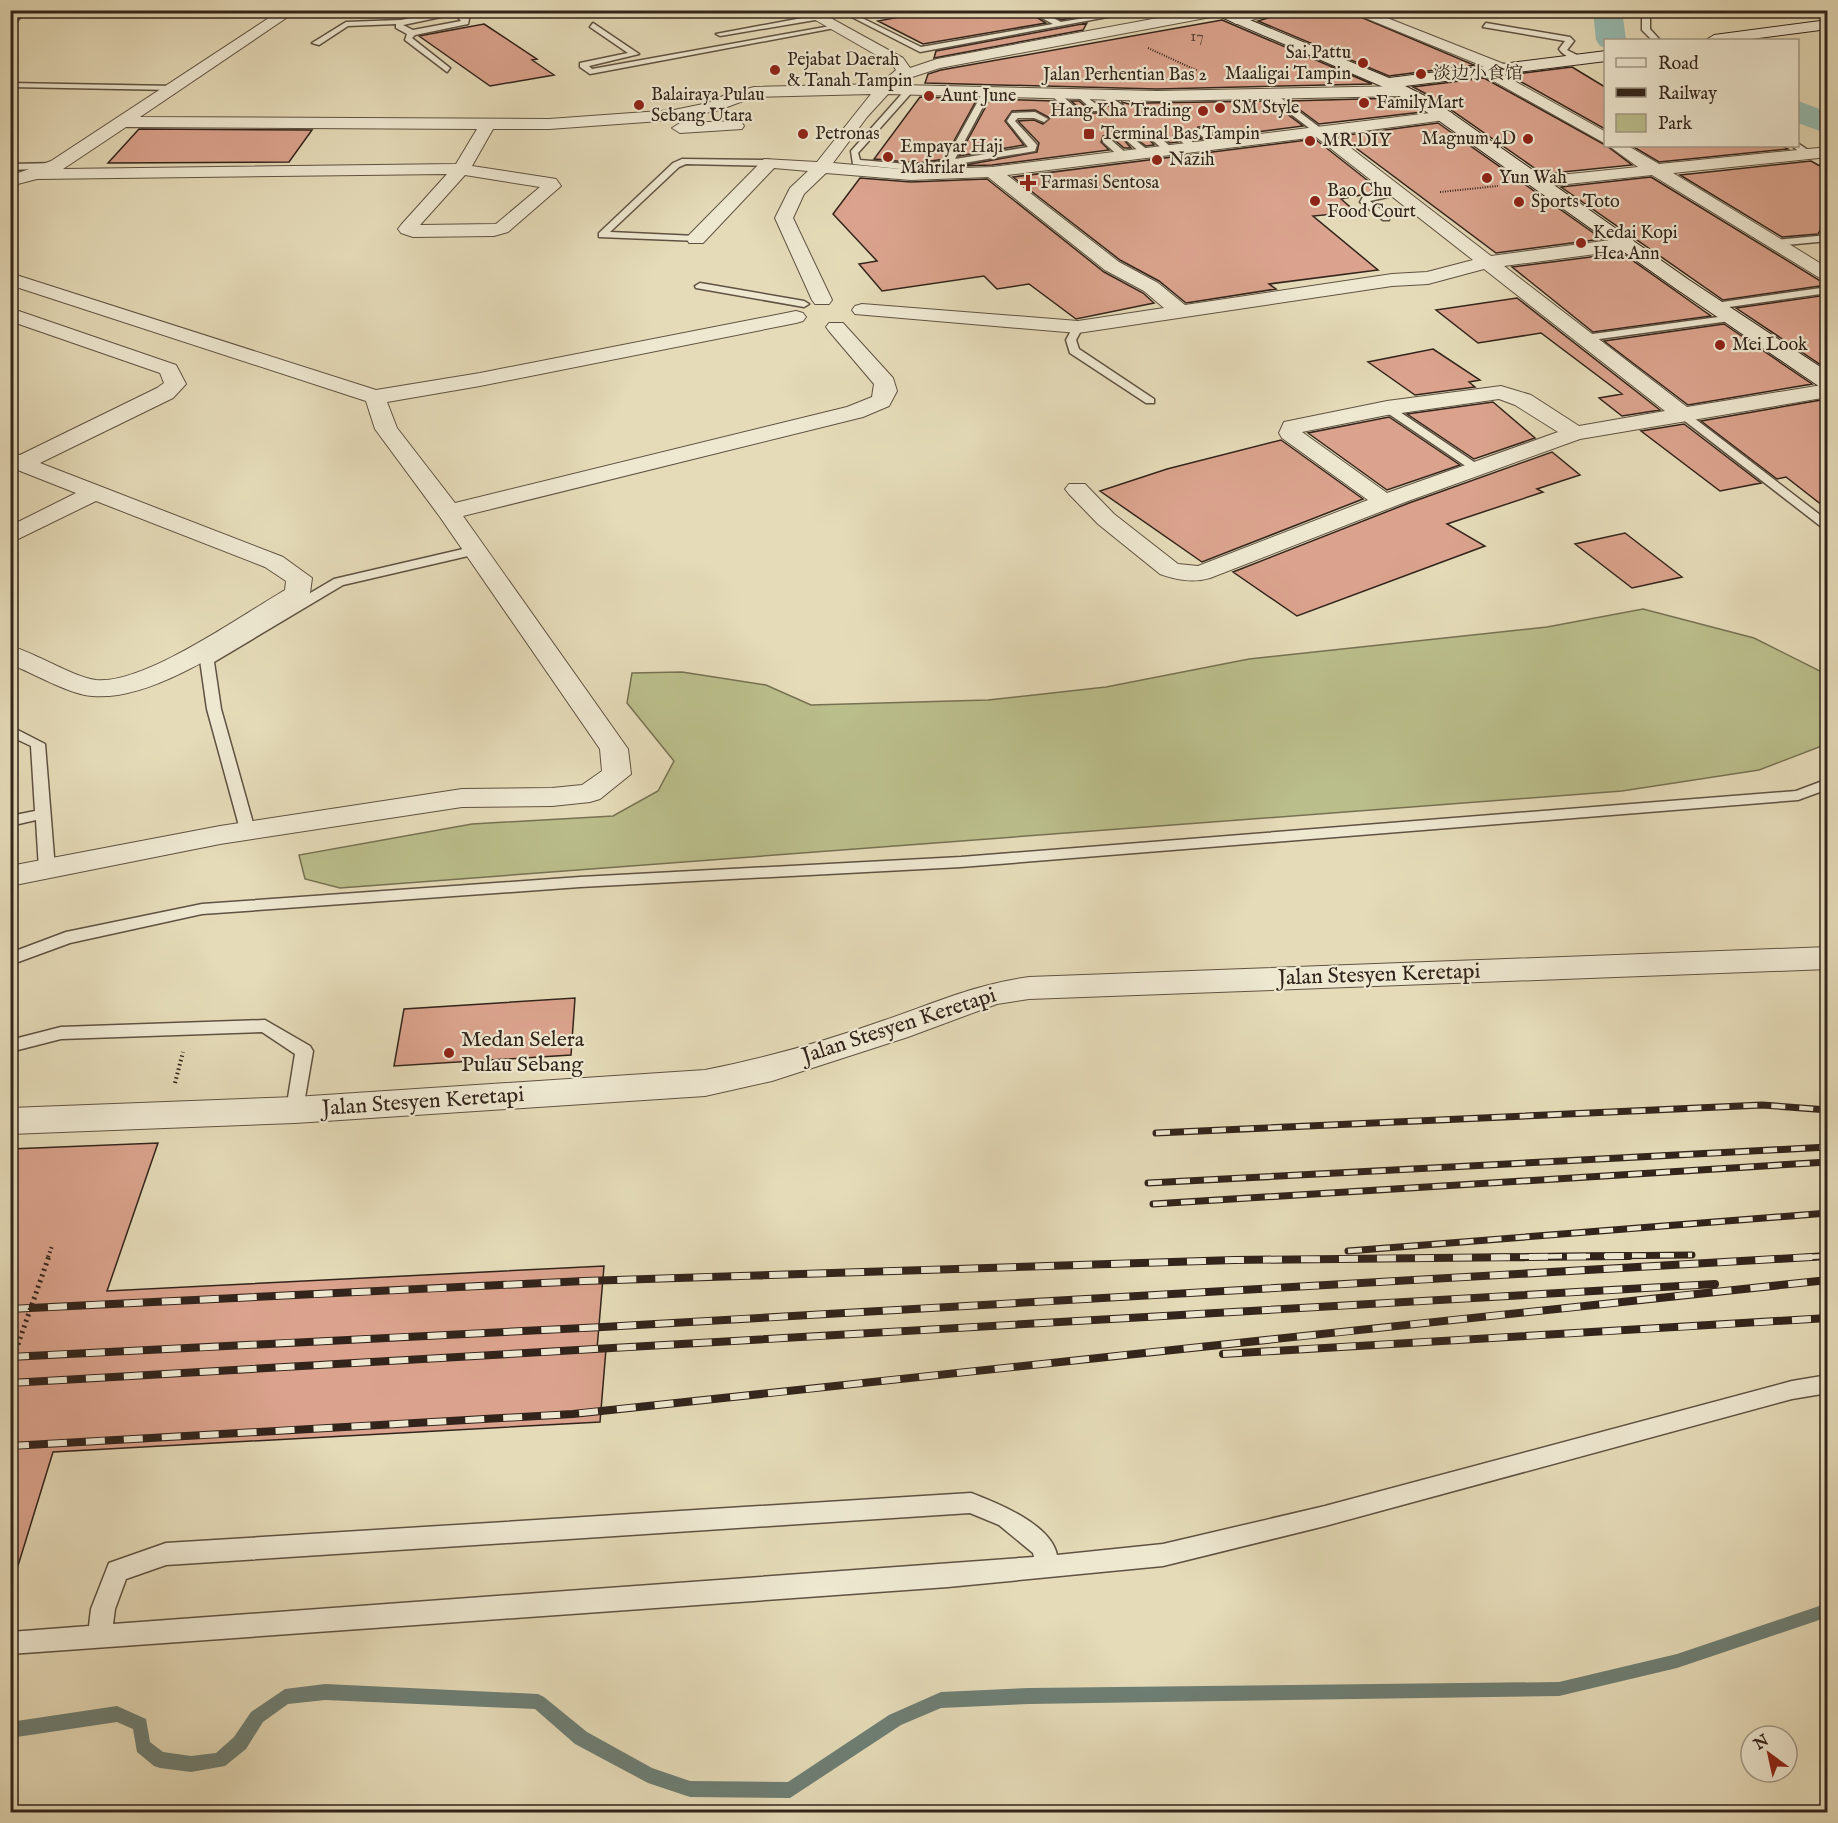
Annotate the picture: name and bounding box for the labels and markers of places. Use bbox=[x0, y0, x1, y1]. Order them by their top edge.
place label: Sai Pattu Maaligai Tampin bbox=[1225, 42, 1351, 86]
place label: Pejabat Daerah & Tanah Tampin bbox=[787, 49, 913, 93]
marker: Sai Pattu Maaligai Tampin bbox=[1356, 56, 1370, 70]
marker: Pejabat Daerah & Tanah Tampin bbox=[768, 63, 782, 77]
place label: 淡边小食馆 bbox=[1433, 63, 1523, 86]
marker: 淡边小食馆 bbox=[1414, 67, 1428, 81]
place label: Balairaya Pulau Sebang Utara bbox=[651, 84, 765, 128]
place label: Aunt June bbox=[940, 85, 1016, 108]
marker: Aunt June bbox=[922, 89, 936, 103]
place label: FamilyMart bbox=[1376, 92, 1464, 115]
marker: FamilyMart bbox=[1357, 96, 1371, 110]
place label: SM Style bbox=[1232, 97, 1299, 120]
marker: Balairaya Pulau Sebang Utara bbox=[632, 98, 646, 112]
place label: Hang Kha Trading bbox=[1050, 100, 1191, 123]
marker: SM Style bbox=[1213, 101, 1227, 115]
marker: Hang Kha Trading bbox=[1196, 104, 1210, 118]
place label: Petronas bbox=[815, 123, 880, 146]
place label: Terminal Bas Tampin bbox=[1101, 123, 1260, 146]
marker: Petronas bbox=[796, 127, 810, 141]
marker: Terminal Bas Tampin bbox=[1082, 127, 1096, 141]
place label: Magnum 4D bbox=[1422, 128, 1516, 151]
place label: MR.DIY bbox=[1322, 130, 1392, 153]
marker: Magnum 4D bbox=[1521, 132, 1535, 146]
marker: MR.DIY bbox=[1303, 134, 1317, 148]
place label: Empayar Haji Mahrilar bbox=[900, 136, 1003, 180]
place label: Nazih bbox=[1169, 149, 1215, 172]
marker: Empayar Haji Mahrilar bbox=[881, 150, 895, 164]
marker: Nazih bbox=[1150, 153, 1164, 167]
place label: Yun Wah bbox=[1499, 167, 1567, 190]
marker: Yun Wah bbox=[1480, 171, 1494, 185]
place label: Farmasi Sentosa bbox=[1040, 172, 1159, 195]
marker: Farmasi Sentosa bbox=[1021, 176, 1035, 190]
place label: Bao Chu Food Court bbox=[1327, 180, 1416, 224]
place label: Sports Toto bbox=[1531, 191, 1620, 214]
marker: Bao Chu Food Court bbox=[1308, 194, 1322, 208]
marker: Sports Toto bbox=[1512, 195, 1526, 209]
place label: Kedai Kopi Hea Ann bbox=[1593, 222, 1678, 266]
marker: Kedai Kopi Hea Ann bbox=[1574, 236, 1588, 250]
place label: Mei Look bbox=[1732, 334, 1808, 357]
marker: Mei Look bbox=[1713, 338, 1727, 352]
place label: Medan Selera Pulau Sebang bbox=[461, 1026, 585, 1079]
marker: Medan Selera Pulau Sebang bbox=[442, 1046, 456, 1060]

